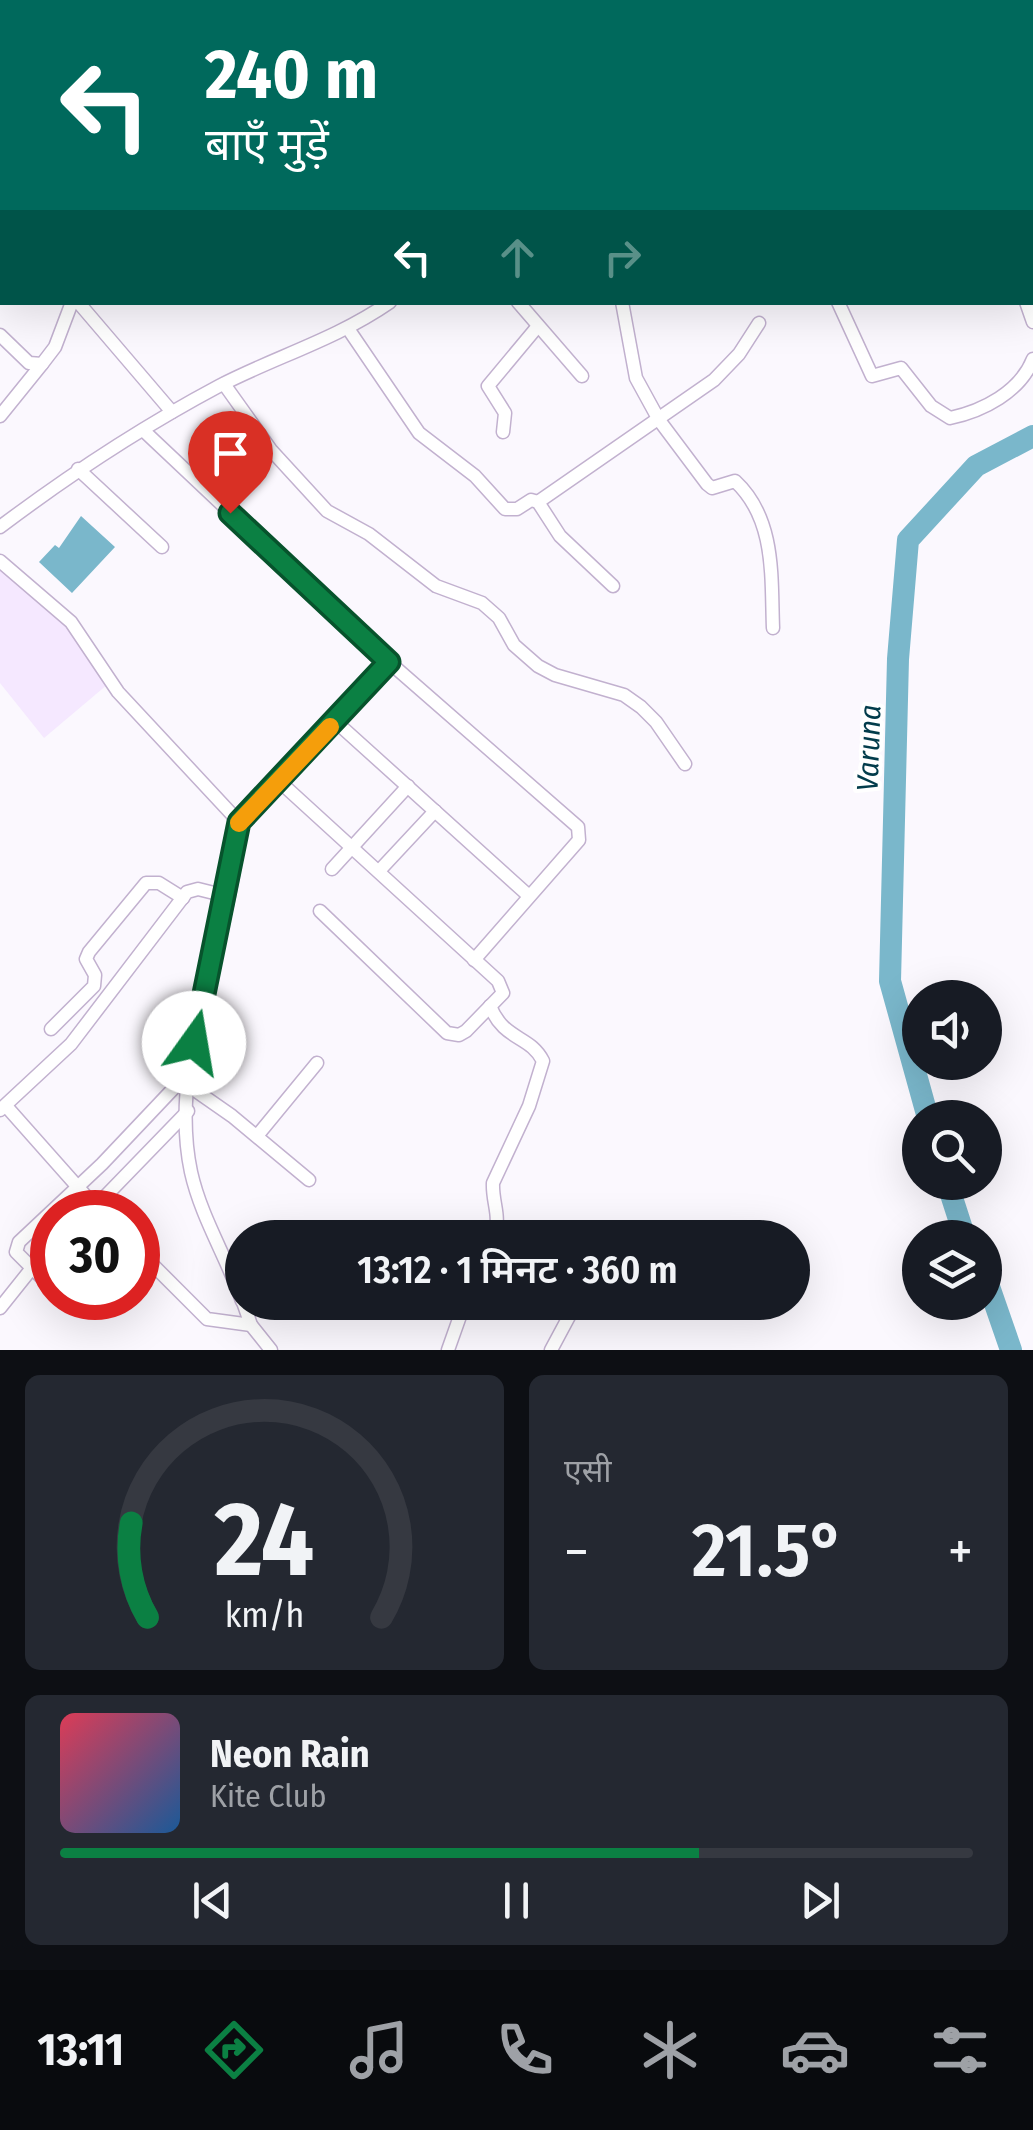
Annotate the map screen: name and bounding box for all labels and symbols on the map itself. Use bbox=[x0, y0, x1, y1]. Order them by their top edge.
pin bbox=[188, 411, 273, 514]
water label: Varuna bbox=[849, 704, 889, 792]
position arrow bbox=[142, 991, 246, 1095]
speed limit sign: 30 bbox=[30, 1190, 160, 1320]

